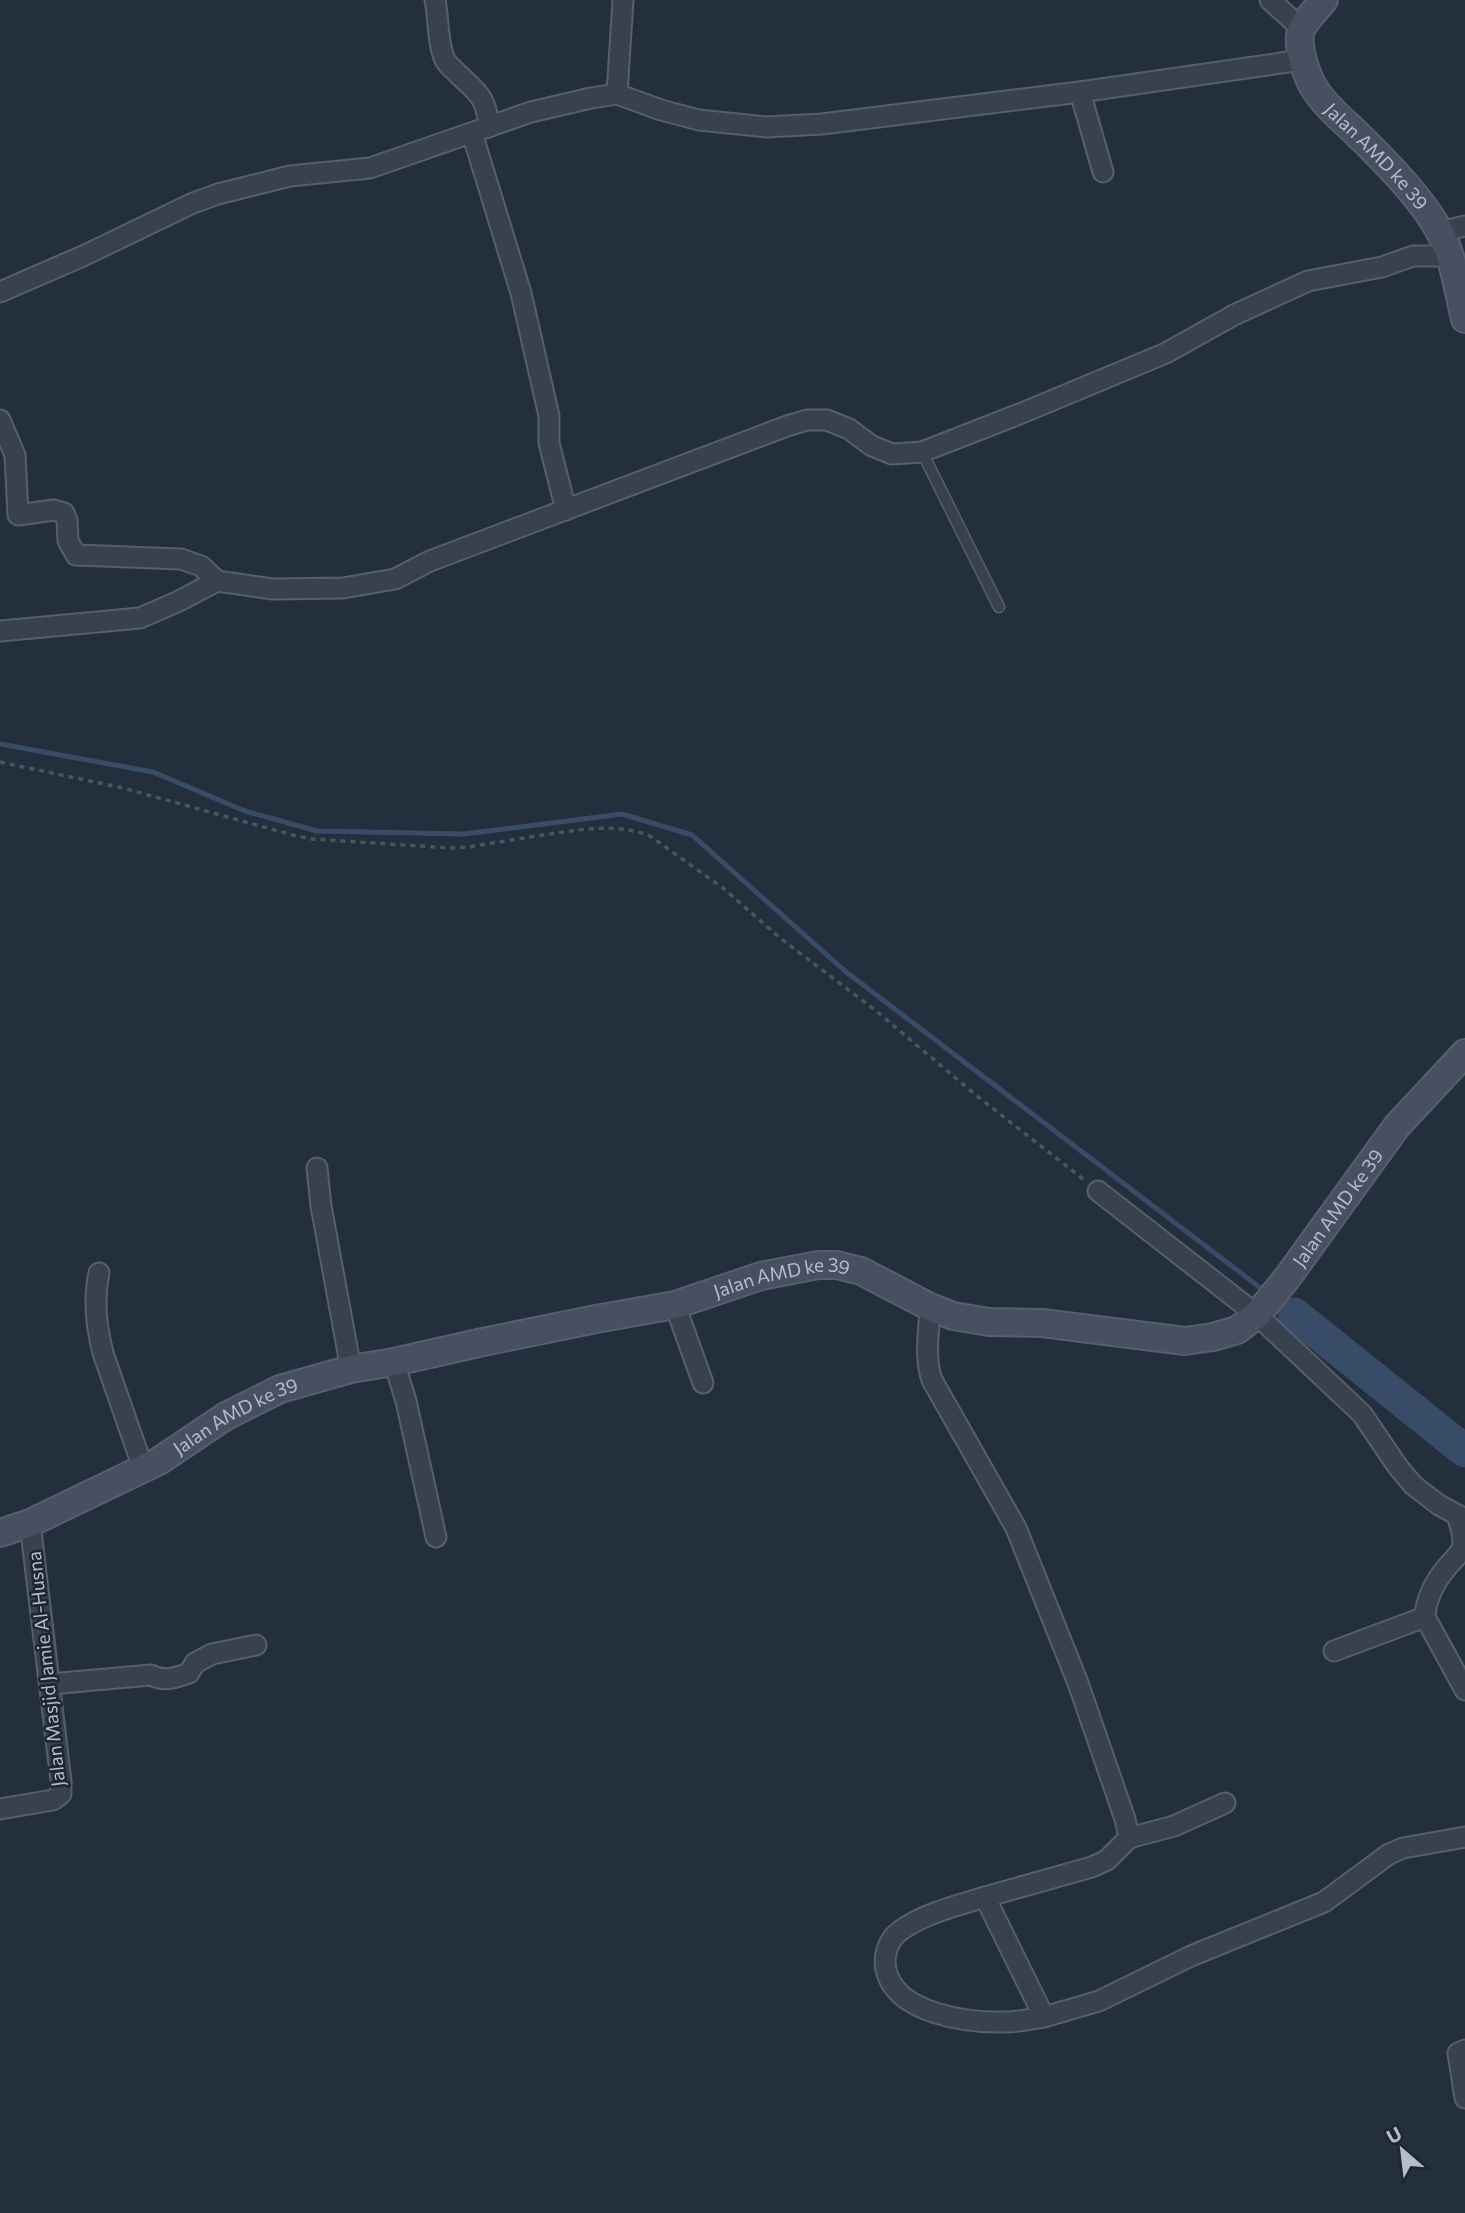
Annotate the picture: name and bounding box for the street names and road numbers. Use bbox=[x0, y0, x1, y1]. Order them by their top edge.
street label: Jalan AMD ke 39 bbox=[1320, 98, 1433, 214]
street label: Jalan AMD ke 39 bbox=[1287, 1144, 1388, 1271]
street label: Jalan AMD ke 39 bbox=[710, 1253, 853, 1302]
street label: Jalan AMD ke 39 bbox=[168, 1373, 300, 1459]
street label: Jalan Masjid Jamie Al-Husna bbox=[22, 1550, 69, 1788]

